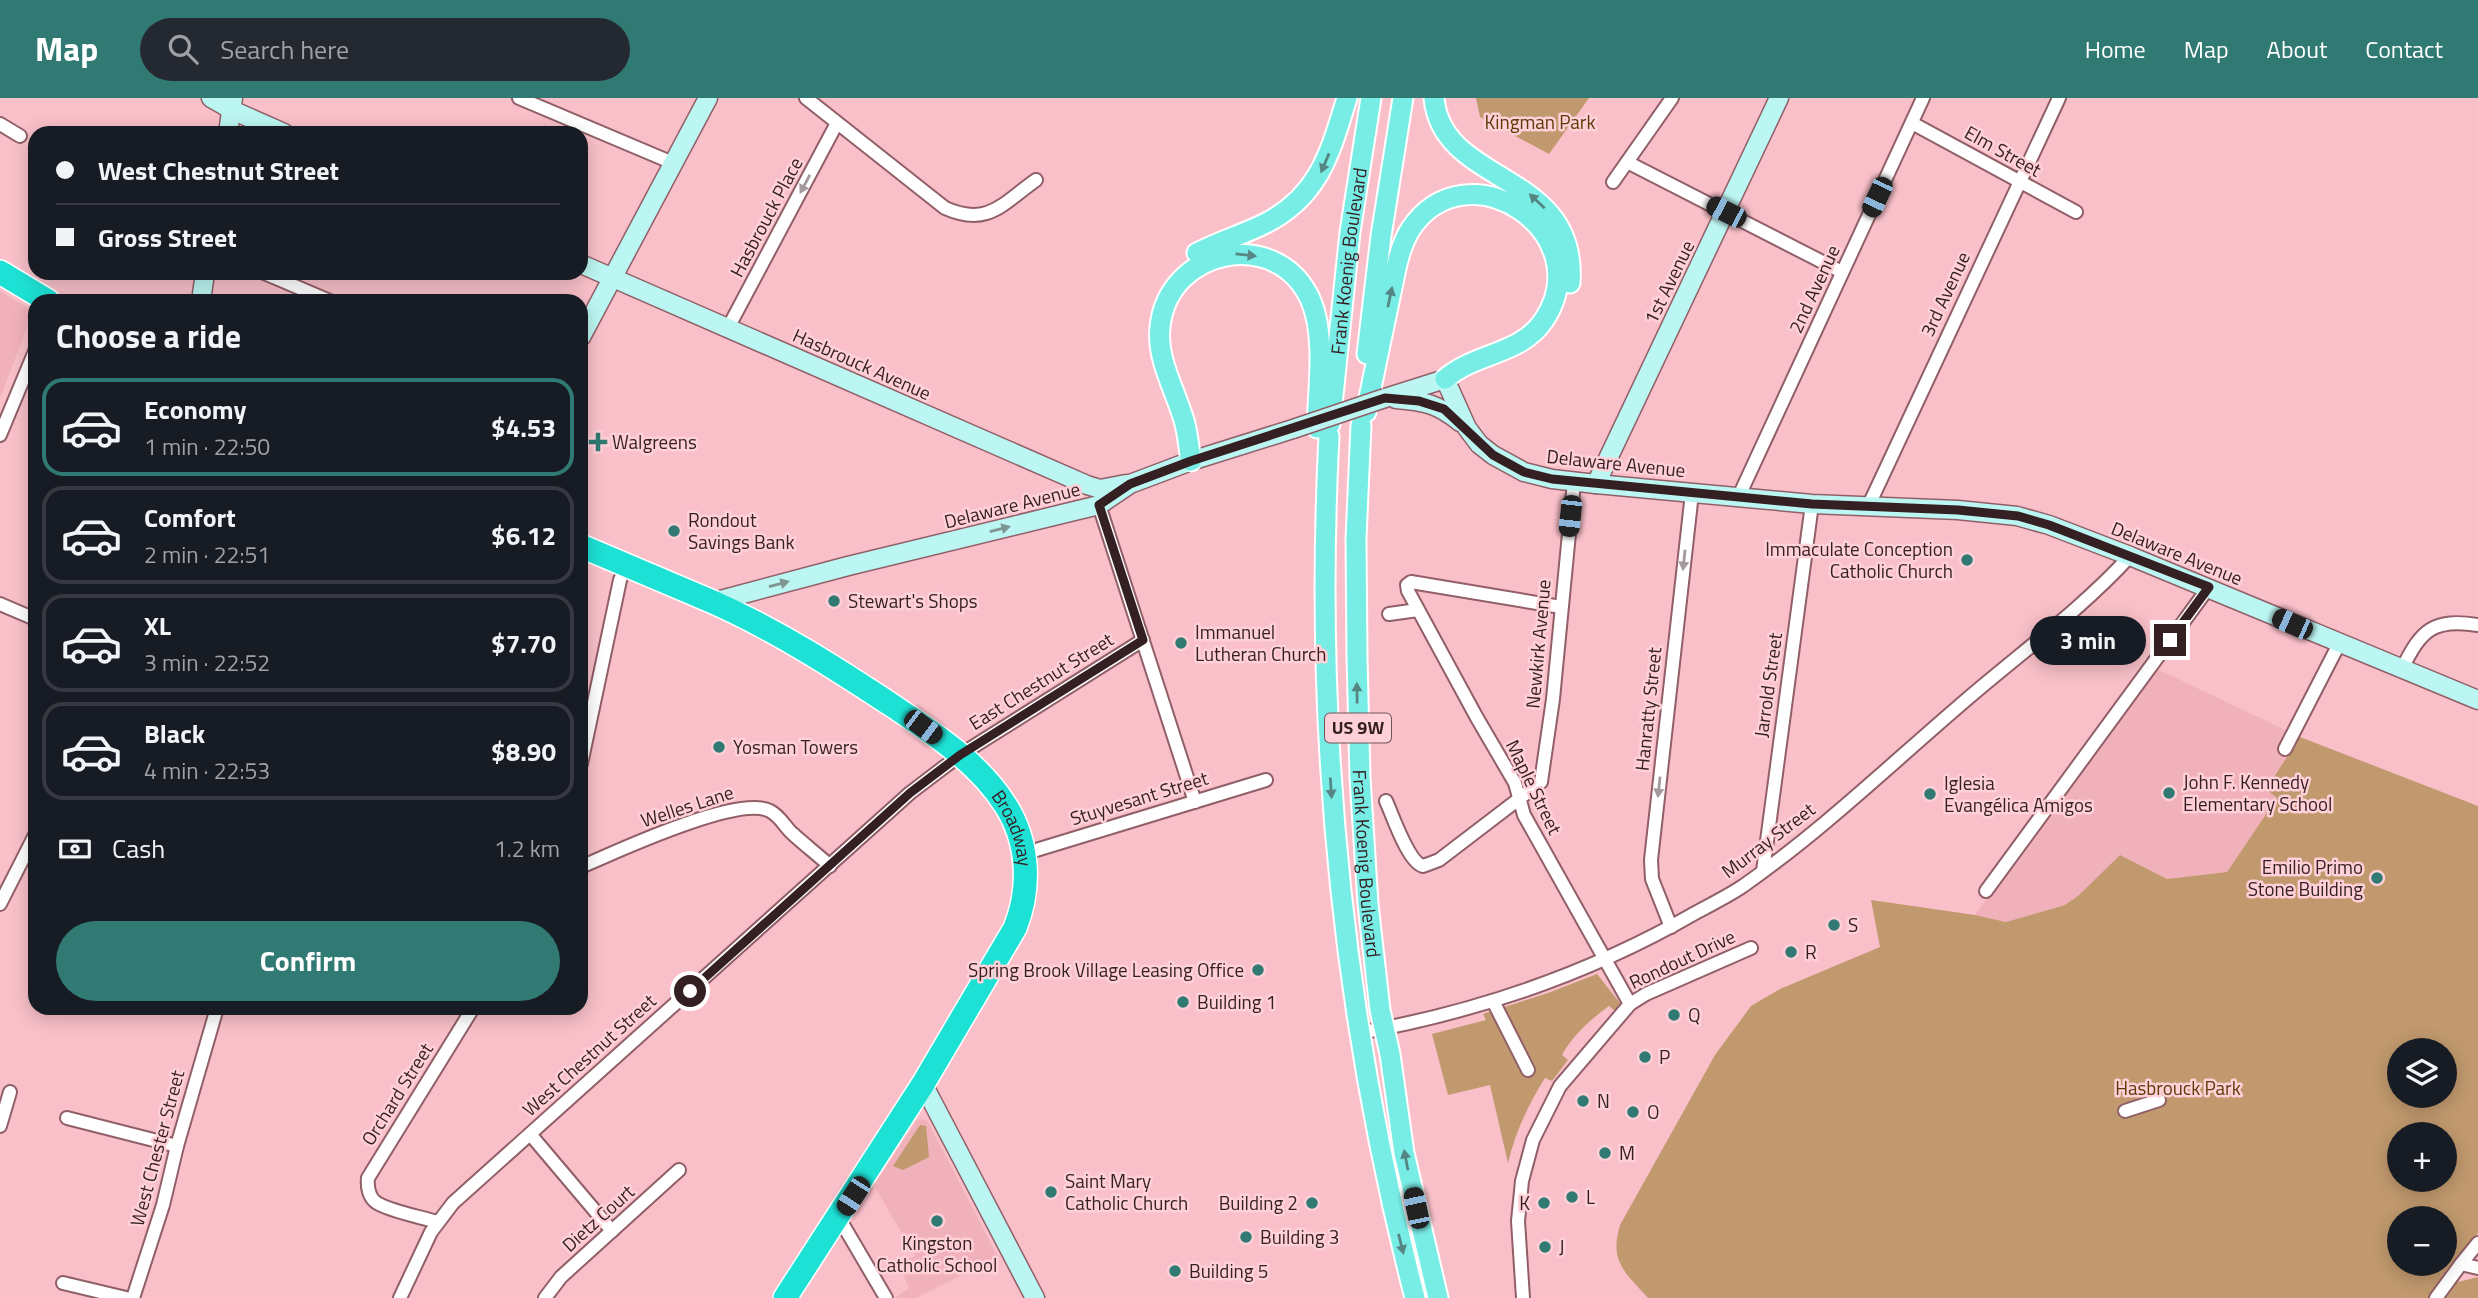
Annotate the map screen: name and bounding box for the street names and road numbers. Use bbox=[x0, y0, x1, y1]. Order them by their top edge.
street label: Elm Street bbox=[1959, 118, 2047, 184]
street label: Hasbrouck Place bbox=[722, 152, 809, 282]
street label: Frank Koenig Boulevard bbox=[1322, 165, 1374, 356]
street label: 1st Avenue bbox=[1636, 235, 1701, 328]
street label: 2nd Avenue bbox=[1780, 240, 1847, 338]
street label: 3rd Avenue bbox=[1912, 247, 1977, 341]
street label: Hasbrouck Avenue bbox=[788, 320, 936, 407]
street label: Delaware Avenue bbox=[1545, 441, 1687, 484]
street label: Delaware Avenue bbox=[941, 474, 1083, 535]
street label: Delaware Avenue bbox=[2107, 513, 2247, 592]
street label: Newkirk Avenue bbox=[1517, 578, 1558, 710]
street label: East Chestnut Street bbox=[963, 624, 1119, 737]
street label: Jarrold Street bbox=[1746, 630, 1789, 739]
street label: Hanratty Street bbox=[1627, 645, 1668, 772]
road number: US 9W bbox=[1325, 714, 1391, 742]
street label: Maple Street bbox=[1499, 734, 1570, 840]
street label: Stuyvesant Street bbox=[1066, 763, 1212, 832]
street label: Frank Koenig Boulevard bbox=[1346, 769, 1389, 959]
street label: Welles Lane bbox=[637, 777, 737, 834]
street label: Broadway bbox=[985, 783, 1040, 868]
street label: Murray Street bbox=[1715, 794, 1821, 885]
street label: Rondout Drive bbox=[1624, 921, 1740, 996]
street label: West Chestnut Street bbox=[515, 986, 662, 1123]
street label: Orchard Street bbox=[353, 1036, 440, 1151]
street label: West Chester Street bbox=[122, 1066, 191, 1229]
street label: Dietz Court bbox=[555, 1177, 641, 1258]

